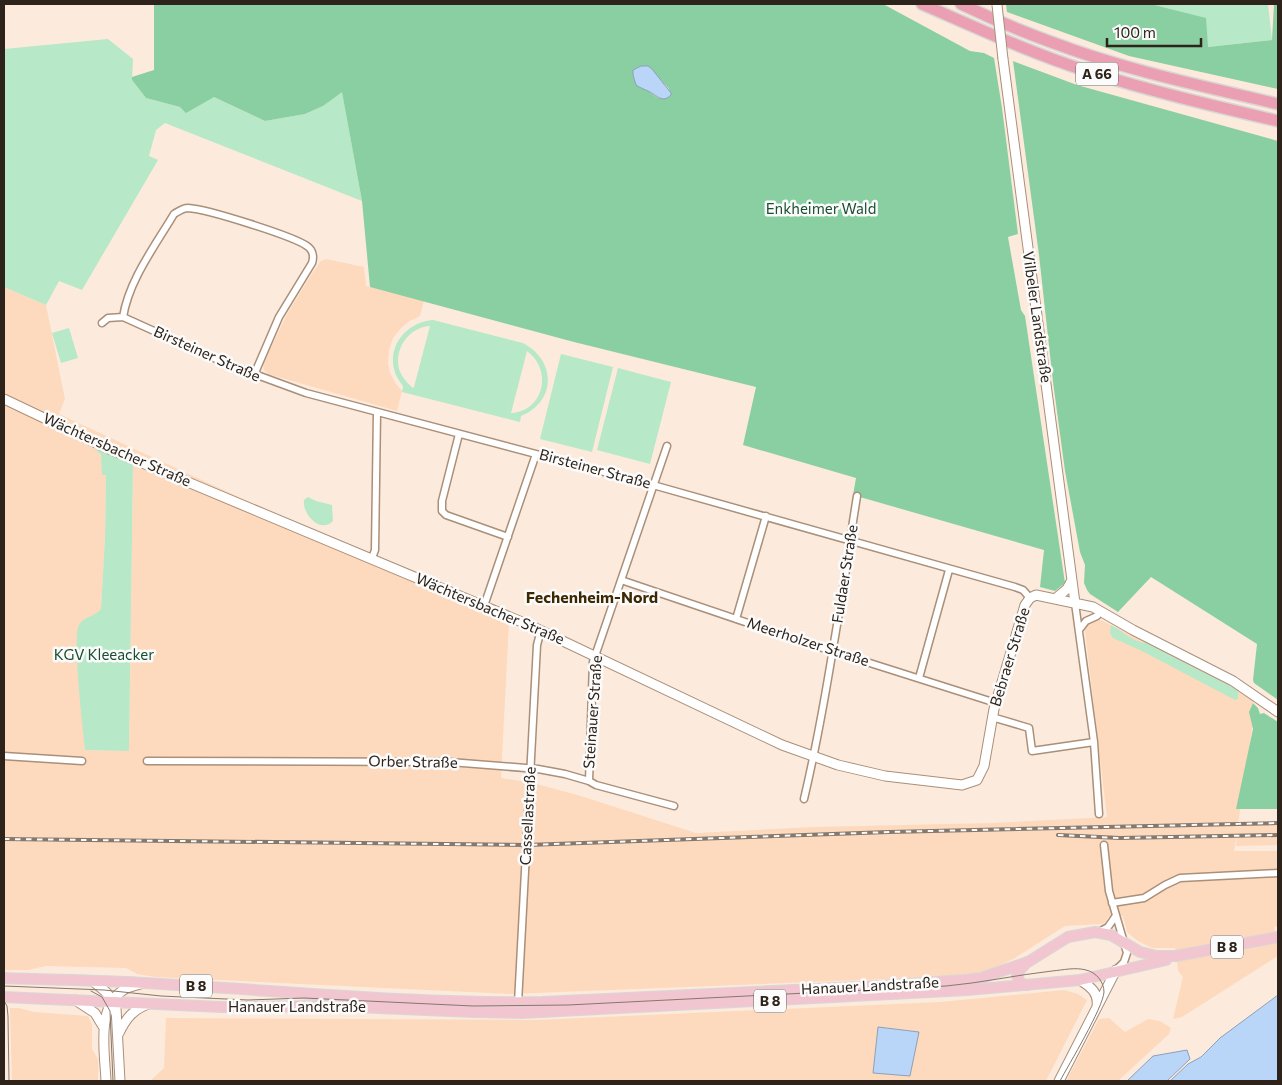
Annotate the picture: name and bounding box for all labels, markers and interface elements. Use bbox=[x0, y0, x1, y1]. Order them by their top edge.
scale bar bbox=[1107, 15, 1201, 47]
text: 100 m bbox=[1114, 23, 1156, 41]
road number: A 66 bbox=[1076, 62, 1118, 86]
park label: Enkheimer Wald bbox=[766, 199, 876, 217]
street label: Vilbeler Landstraße bbox=[1020, 250, 1056, 384]
street label: Birsteiner Straße bbox=[151, 322, 264, 385]
street label: Wächtersbacher Straße bbox=[41, 408, 194, 490]
street label: Birsteiner Straße bbox=[538, 444, 653, 492]
street label: Fuldaer Straße bbox=[827, 523, 861, 624]
street label: Wächtersbacher Straße bbox=[413, 569, 568, 648]
district label: Fechenheim-Nord bbox=[526, 587, 658, 606]
street label: Bebraer Straße bbox=[985, 605, 1033, 708]
street label: Meerholzer Straße bbox=[745, 613, 872, 669]
park label: KGV Kleeacker bbox=[54, 645, 154, 663]
street label: Steinauer Straße bbox=[579, 655, 605, 769]
street label: Orber Straße bbox=[368, 751, 458, 771]
street label: Cassellastraße bbox=[515, 766, 539, 866]
road number: B 8 bbox=[1211, 936, 1243, 959]
street label: Hanauer Landstraße bbox=[801, 972, 939, 998]
road number: B 8 bbox=[180, 974, 212, 998]
road number: B 8 bbox=[754, 989, 786, 1012]
street label: Hanauer Landstraße bbox=[228, 997, 366, 1015]

